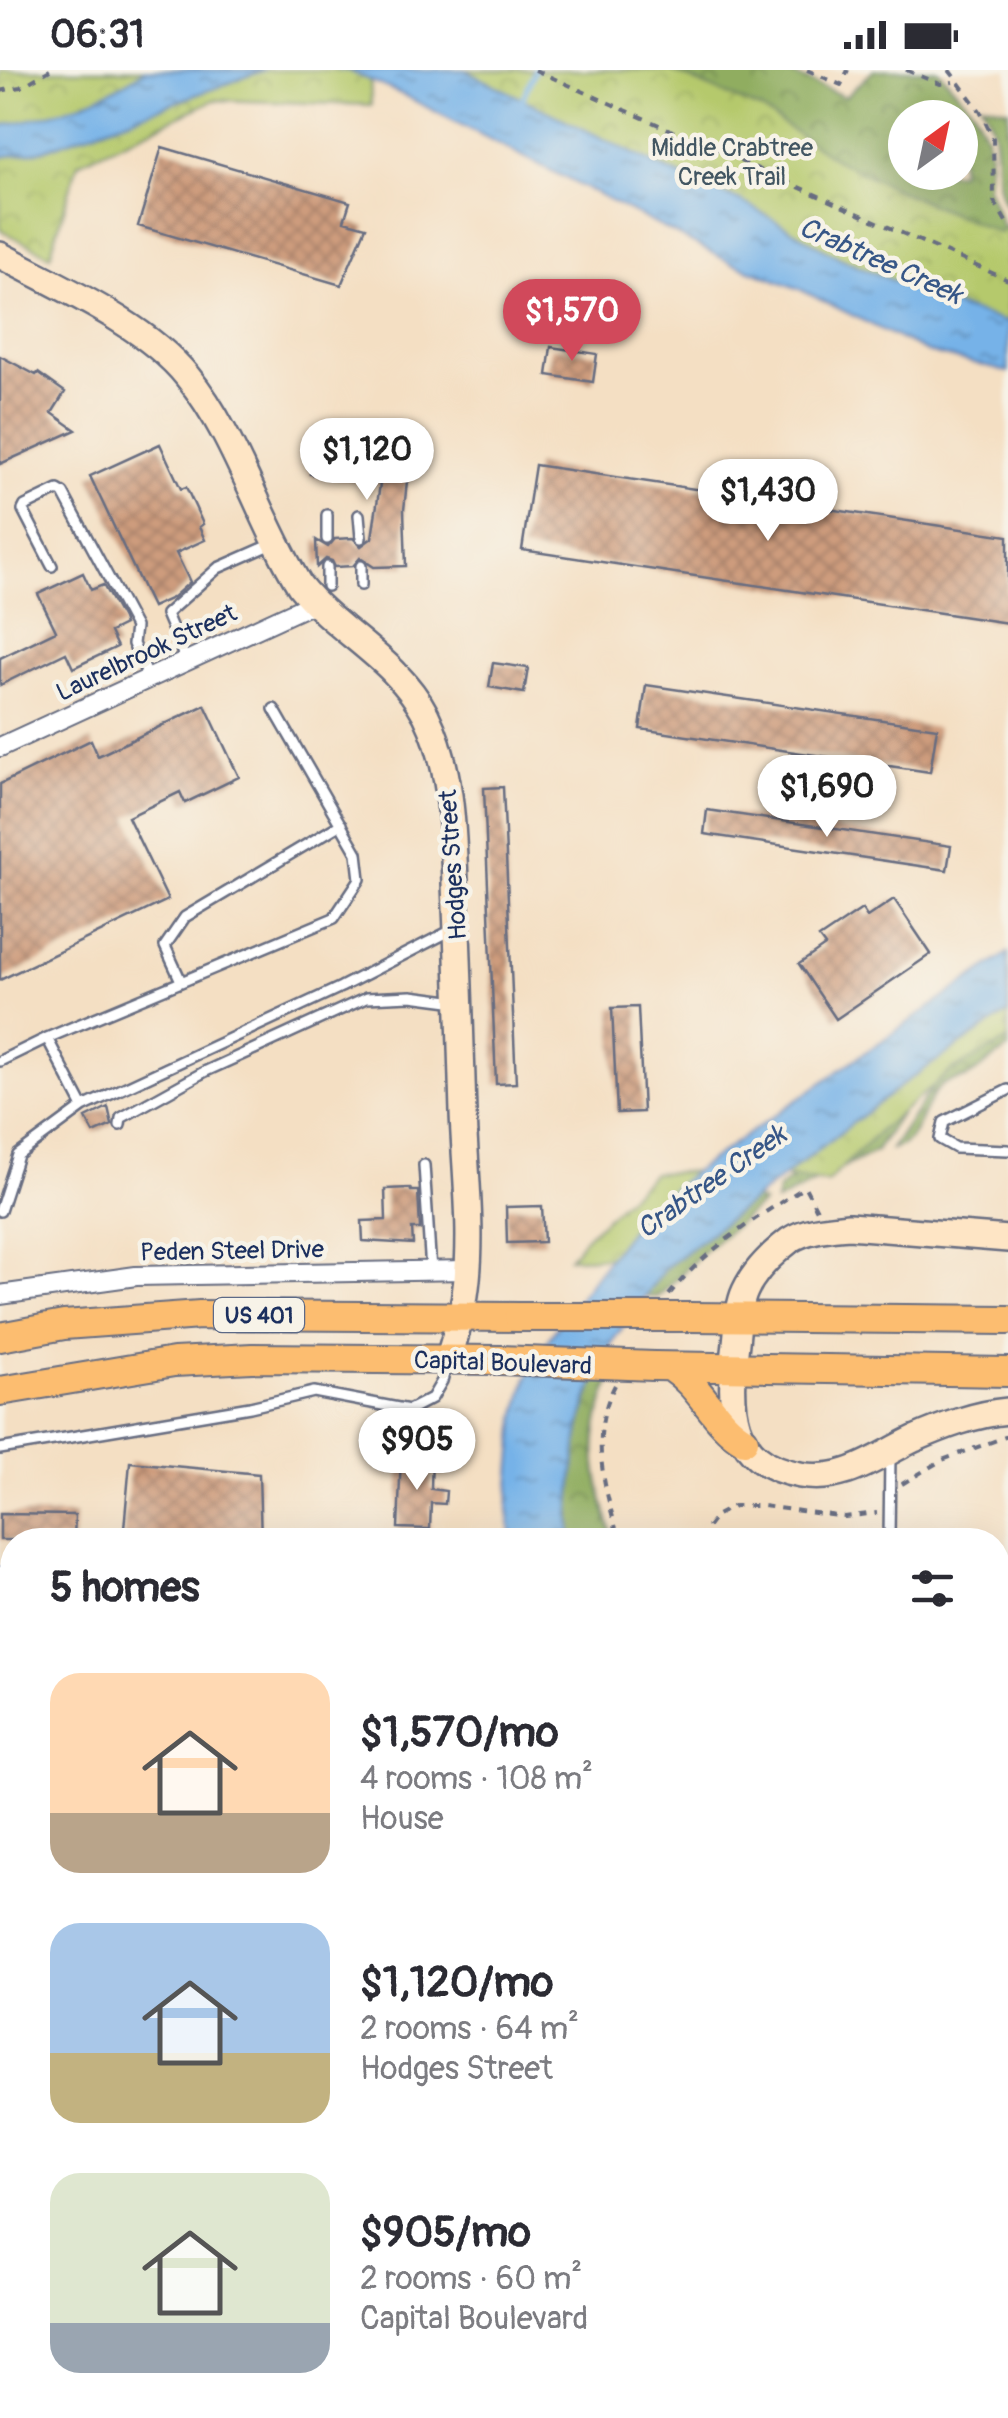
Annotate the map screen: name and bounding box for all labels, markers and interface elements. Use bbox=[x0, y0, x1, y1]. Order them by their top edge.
text: 06:31 bbox=[50, 11, 144, 59]
north arrow bbox=[888, 100, 978, 190]
map controls bbox=[888, 100, 978, 190]
park label: Middle Crabtree Creek Trail bbox=[651, 133, 814, 193]
water label: Crabtree Creek bbox=[794, 210, 969, 314]
pin: $1,570 bbox=[491, 279, 653, 364]
text: $1,570 bbox=[525, 291, 619, 331]
pin: $1,120 bbox=[286, 418, 448, 503]
text: $1,120 bbox=[322, 430, 412, 470]
pin: $1,430 bbox=[687, 459, 849, 544]
text: $1,430 bbox=[720, 471, 816, 511]
street label: Laurelbrook Street bbox=[51, 598, 243, 709]
pin: $1,690 bbox=[746, 755, 908, 840]
text: $1,690 bbox=[780, 767, 874, 807]
street label: Hodges Street bbox=[433, 788, 474, 941]
water label: Crabtree Creek bbox=[630, 1117, 795, 1247]
street label: Peden Steel Drive bbox=[140, 1234, 325, 1269]
road number: US 401 bbox=[214, 1298, 304, 1332]
street label: Capital Boulevard bbox=[413, 1345, 593, 1382]
pin: $905 bbox=[358, 1408, 476, 1493]
text: $905 bbox=[380, 1420, 454, 1460]
icon: filters bbox=[905, 1561, 960, 1616]
text: 5 homes bbox=[50, 1562, 200, 1614]
text: $1,570/mo bbox=[360, 1707, 558, 1759]
icon: home bbox=[130, 1713, 250, 1833]
text: 4 rooms · 108 m² bbox=[360, 1759, 593, 1799]
text: House bbox=[360, 1799, 444, 1839]
text: $1,120/mo bbox=[360, 1957, 553, 2009]
icon: home bbox=[130, 1963, 250, 2083]
text: 2 rooms · 64 m² bbox=[360, 2009, 579, 2049]
text: Hodges Street bbox=[360, 2049, 553, 2089]
text: $905/mo bbox=[360, 2207, 531, 2259]
icon: home bbox=[130, 2213, 250, 2333]
text: 2 rooms · 60 m² bbox=[360, 2259, 582, 2299]
text: Capital Boulevard bbox=[360, 2299, 588, 2339]

